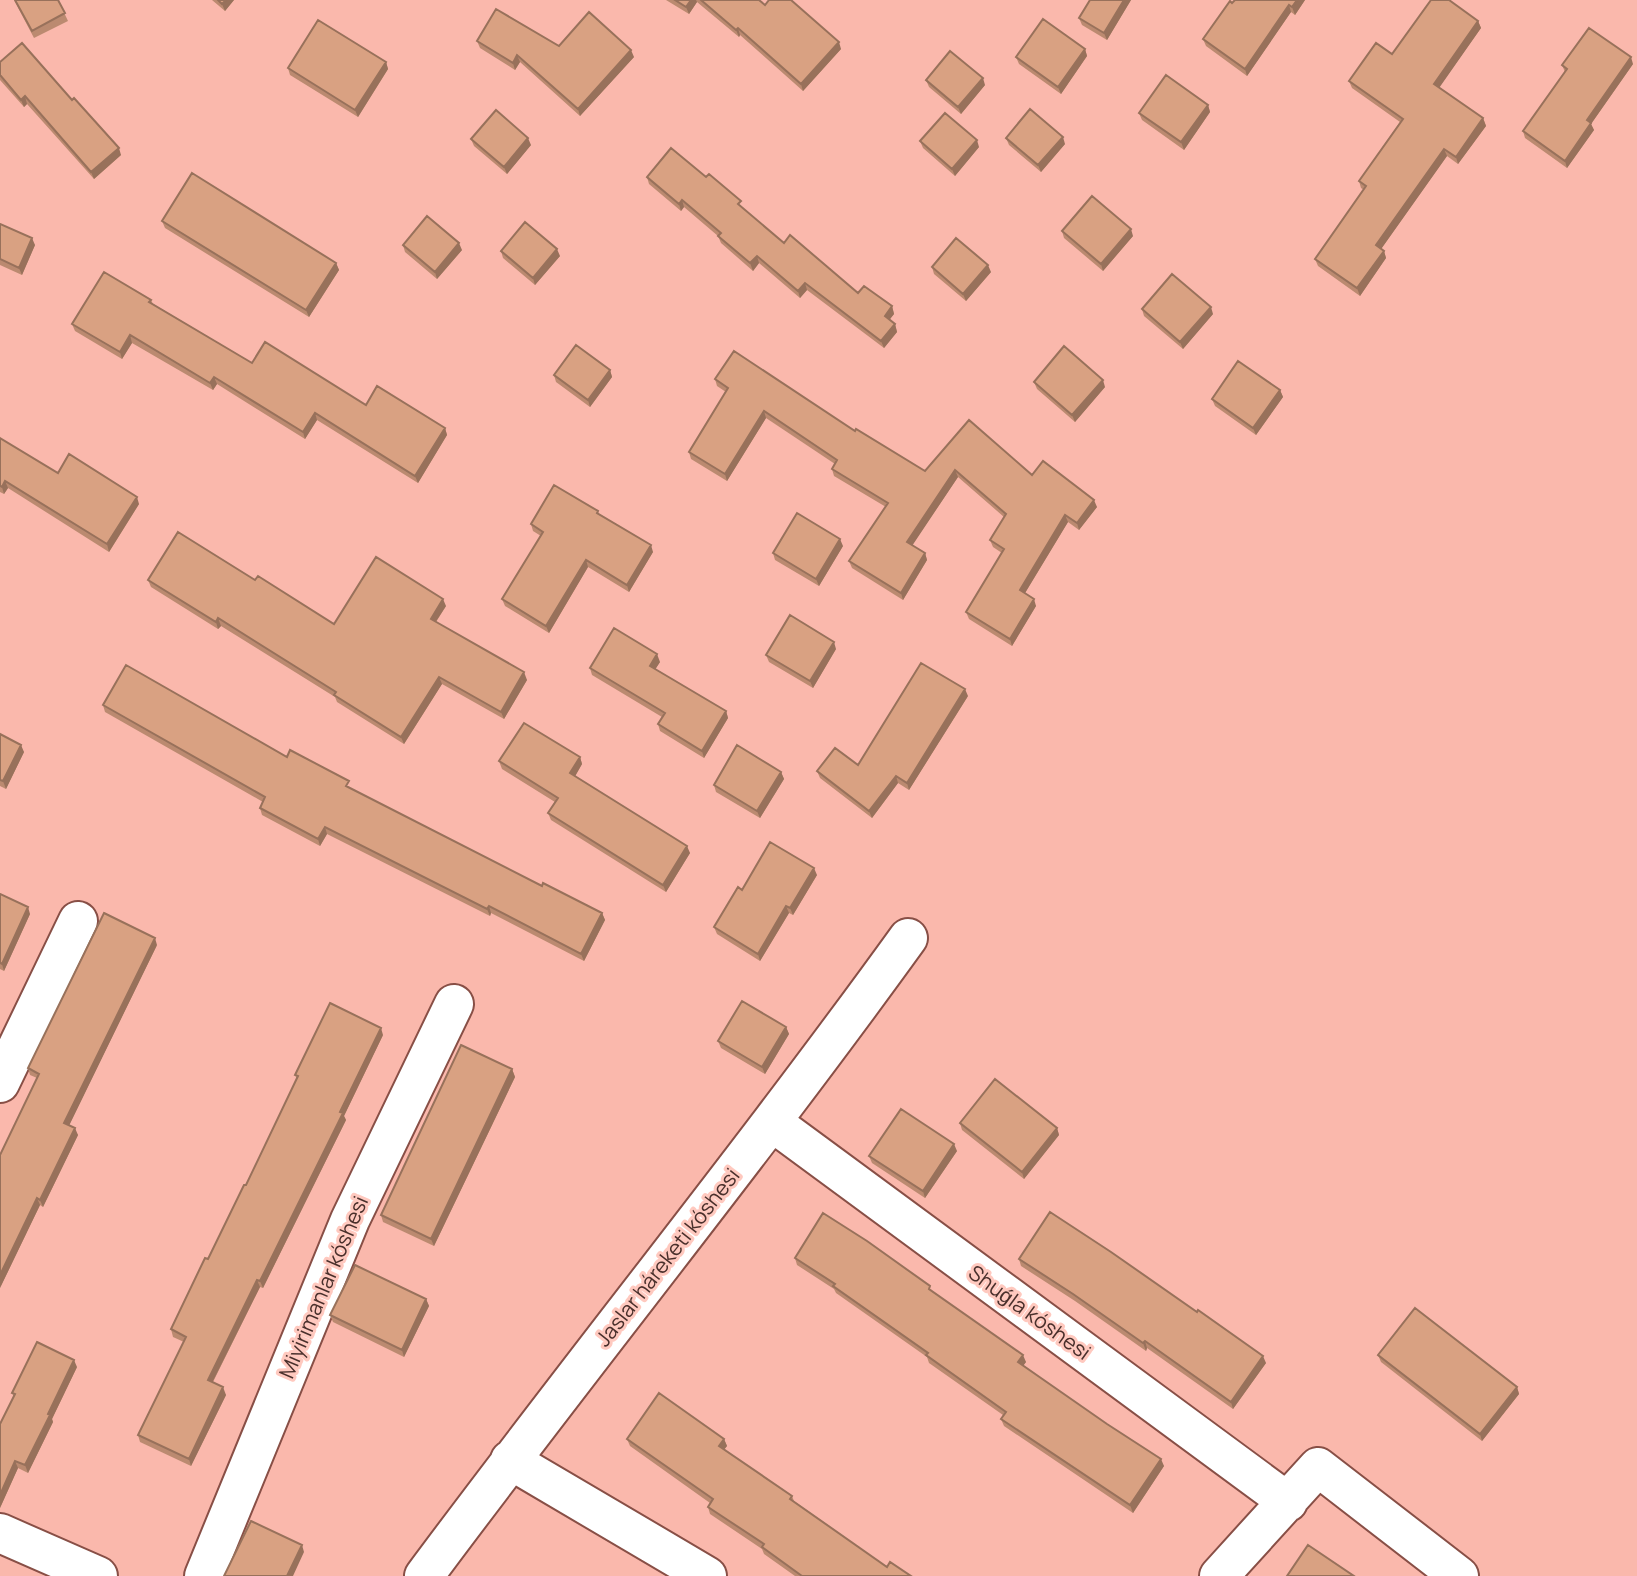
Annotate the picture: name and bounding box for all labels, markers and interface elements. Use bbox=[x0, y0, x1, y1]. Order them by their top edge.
street label: Jaslar háreketi kóshesi bbox=[589, 1162, 745, 1352]
street label: Miyirimanlar kóshesi bbox=[272, 1192, 374, 1382]
street label: Shuǵla kóshesi bbox=[963, 1258, 1097, 1366]

